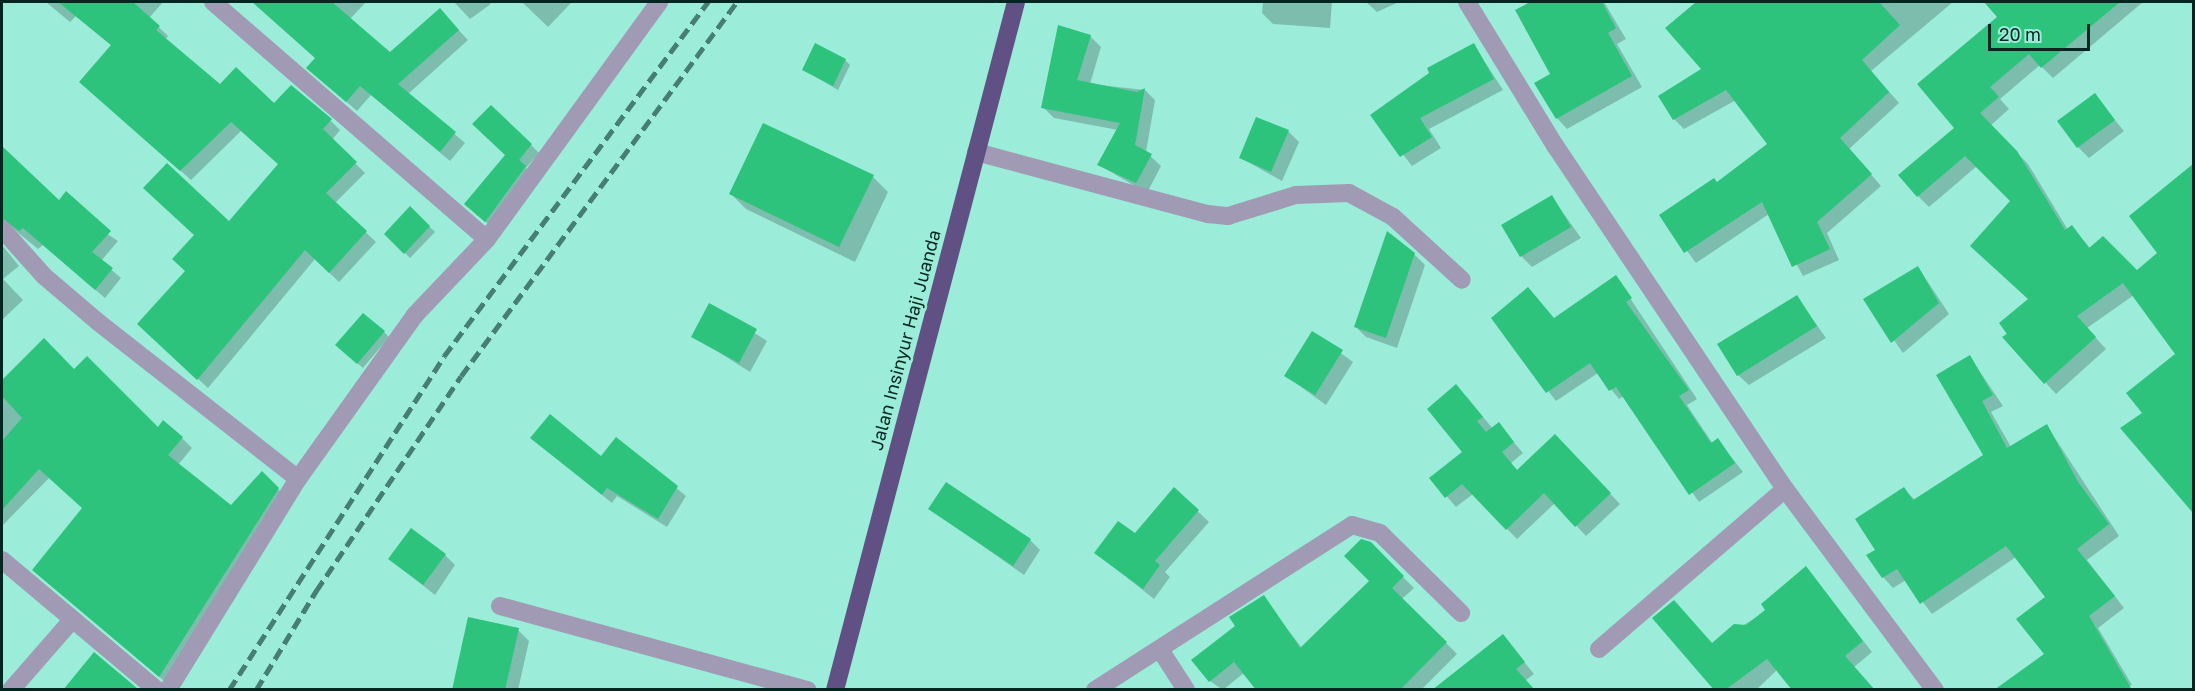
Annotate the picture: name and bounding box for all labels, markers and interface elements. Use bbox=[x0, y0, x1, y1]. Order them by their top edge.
scale bar bbox=[1991, 12, 2093, 50]
text: 20 m bbox=[1999, 23, 2041, 45]
street label: Jalan Insinyur Haji Juanda bbox=[865, 227, 945, 453]

